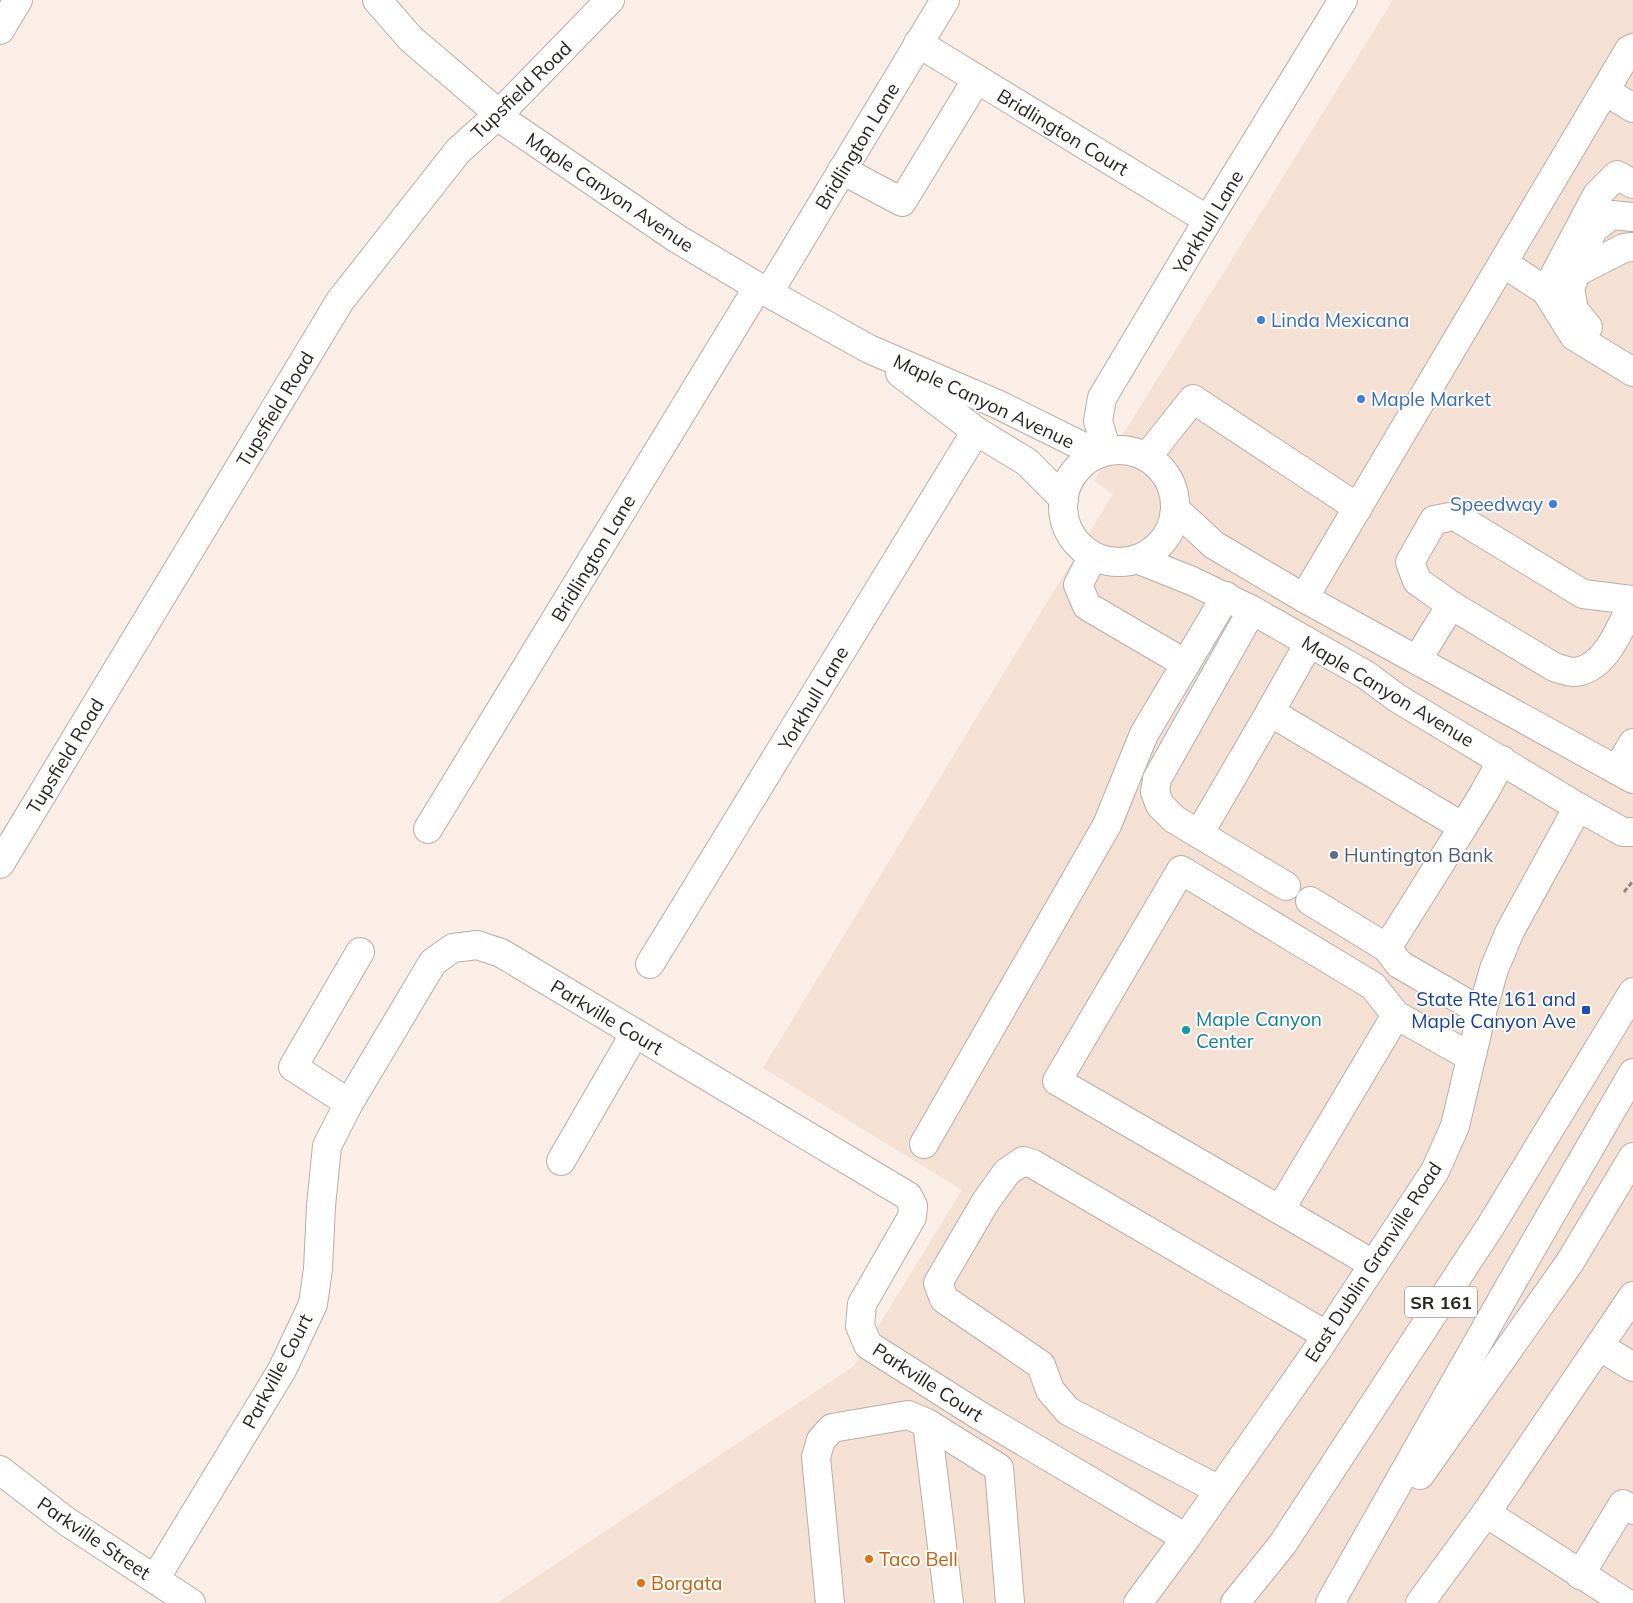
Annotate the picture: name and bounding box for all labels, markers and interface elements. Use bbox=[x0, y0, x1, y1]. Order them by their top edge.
street label: Tupsfield Road bbox=[466, 36, 576, 144]
street label: Bridlington Lane bbox=[810, 78, 904, 214]
street label: Bridlington Court bbox=[993, 83, 1133, 181]
street label: Maple Canyon Avenue bbox=[522, 127, 698, 257]
street label: Yorkhull Lane bbox=[1167, 166, 1248, 279]
place label: Linda Mexicana bbox=[1271, 308, 1409, 332]
marker: Linda Mexicana bbox=[1255, 314, 1267, 326]
street label: Tupsfield Road bbox=[231, 347, 319, 471]
street label: Maple Canyon Avenue bbox=[890, 348, 1078, 454]
place label: Maple Market bbox=[1371, 387, 1491, 411]
marker: Maple Market bbox=[1355, 393, 1367, 405]
street label: Bridlington Lane bbox=[546, 490, 640, 626]
place label: Speedway bbox=[1450, 492, 1543, 516]
marker: Speedway bbox=[1547, 498, 1559, 510]
street label: Maple Canyon Avenue bbox=[1297, 630, 1479, 752]
street label: Yorkhull Lane bbox=[772, 642, 853, 755]
street label: Tupsfield Road bbox=[21, 694, 109, 818]
place label: Huntington Bank bbox=[1344, 843, 1493, 867]
marker: Huntington Bank bbox=[1328, 849, 1340, 861]
street label: Parkville Court bbox=[546, 974, 668, 1060]
place label: State Rte 161 and Maple Canyon Ave bbox=[1411, 987, 1576, 1033]
marker: State Rte 161 and Maple Canyon Ave bbox=[1580, 1004, 1592, 1016]
place label: Maple Canyon Center bbox=[1196, 1007, 1322, 1053]
marker: Maple Canyon Center bbox=[1180, 1024, 1192, 1036]
street label: East Dublin Granville Road bbox=[1299, 1157, 1447, 1367]
road number: SR 161 bbox=[1405, 1286, 1477, 1318]
street label: Parkville Court bbox=[237, 1309, 318, 1433]
street label: Parkville Court bbox=[868, 1337, 988, 1427]
street label: Parkville Street bbox=[33, 1491, 155, 1585]
place label: Taco Bell bbox=[879, 1547, 958, 1571]
marker: Taco Bell bbox=[863, 1553, 875, 1565]
place label: Borgata bbox=[651, 1571, 722, 1595]
marker: Borgata bbox=[635, 1577, 647, 1589]

